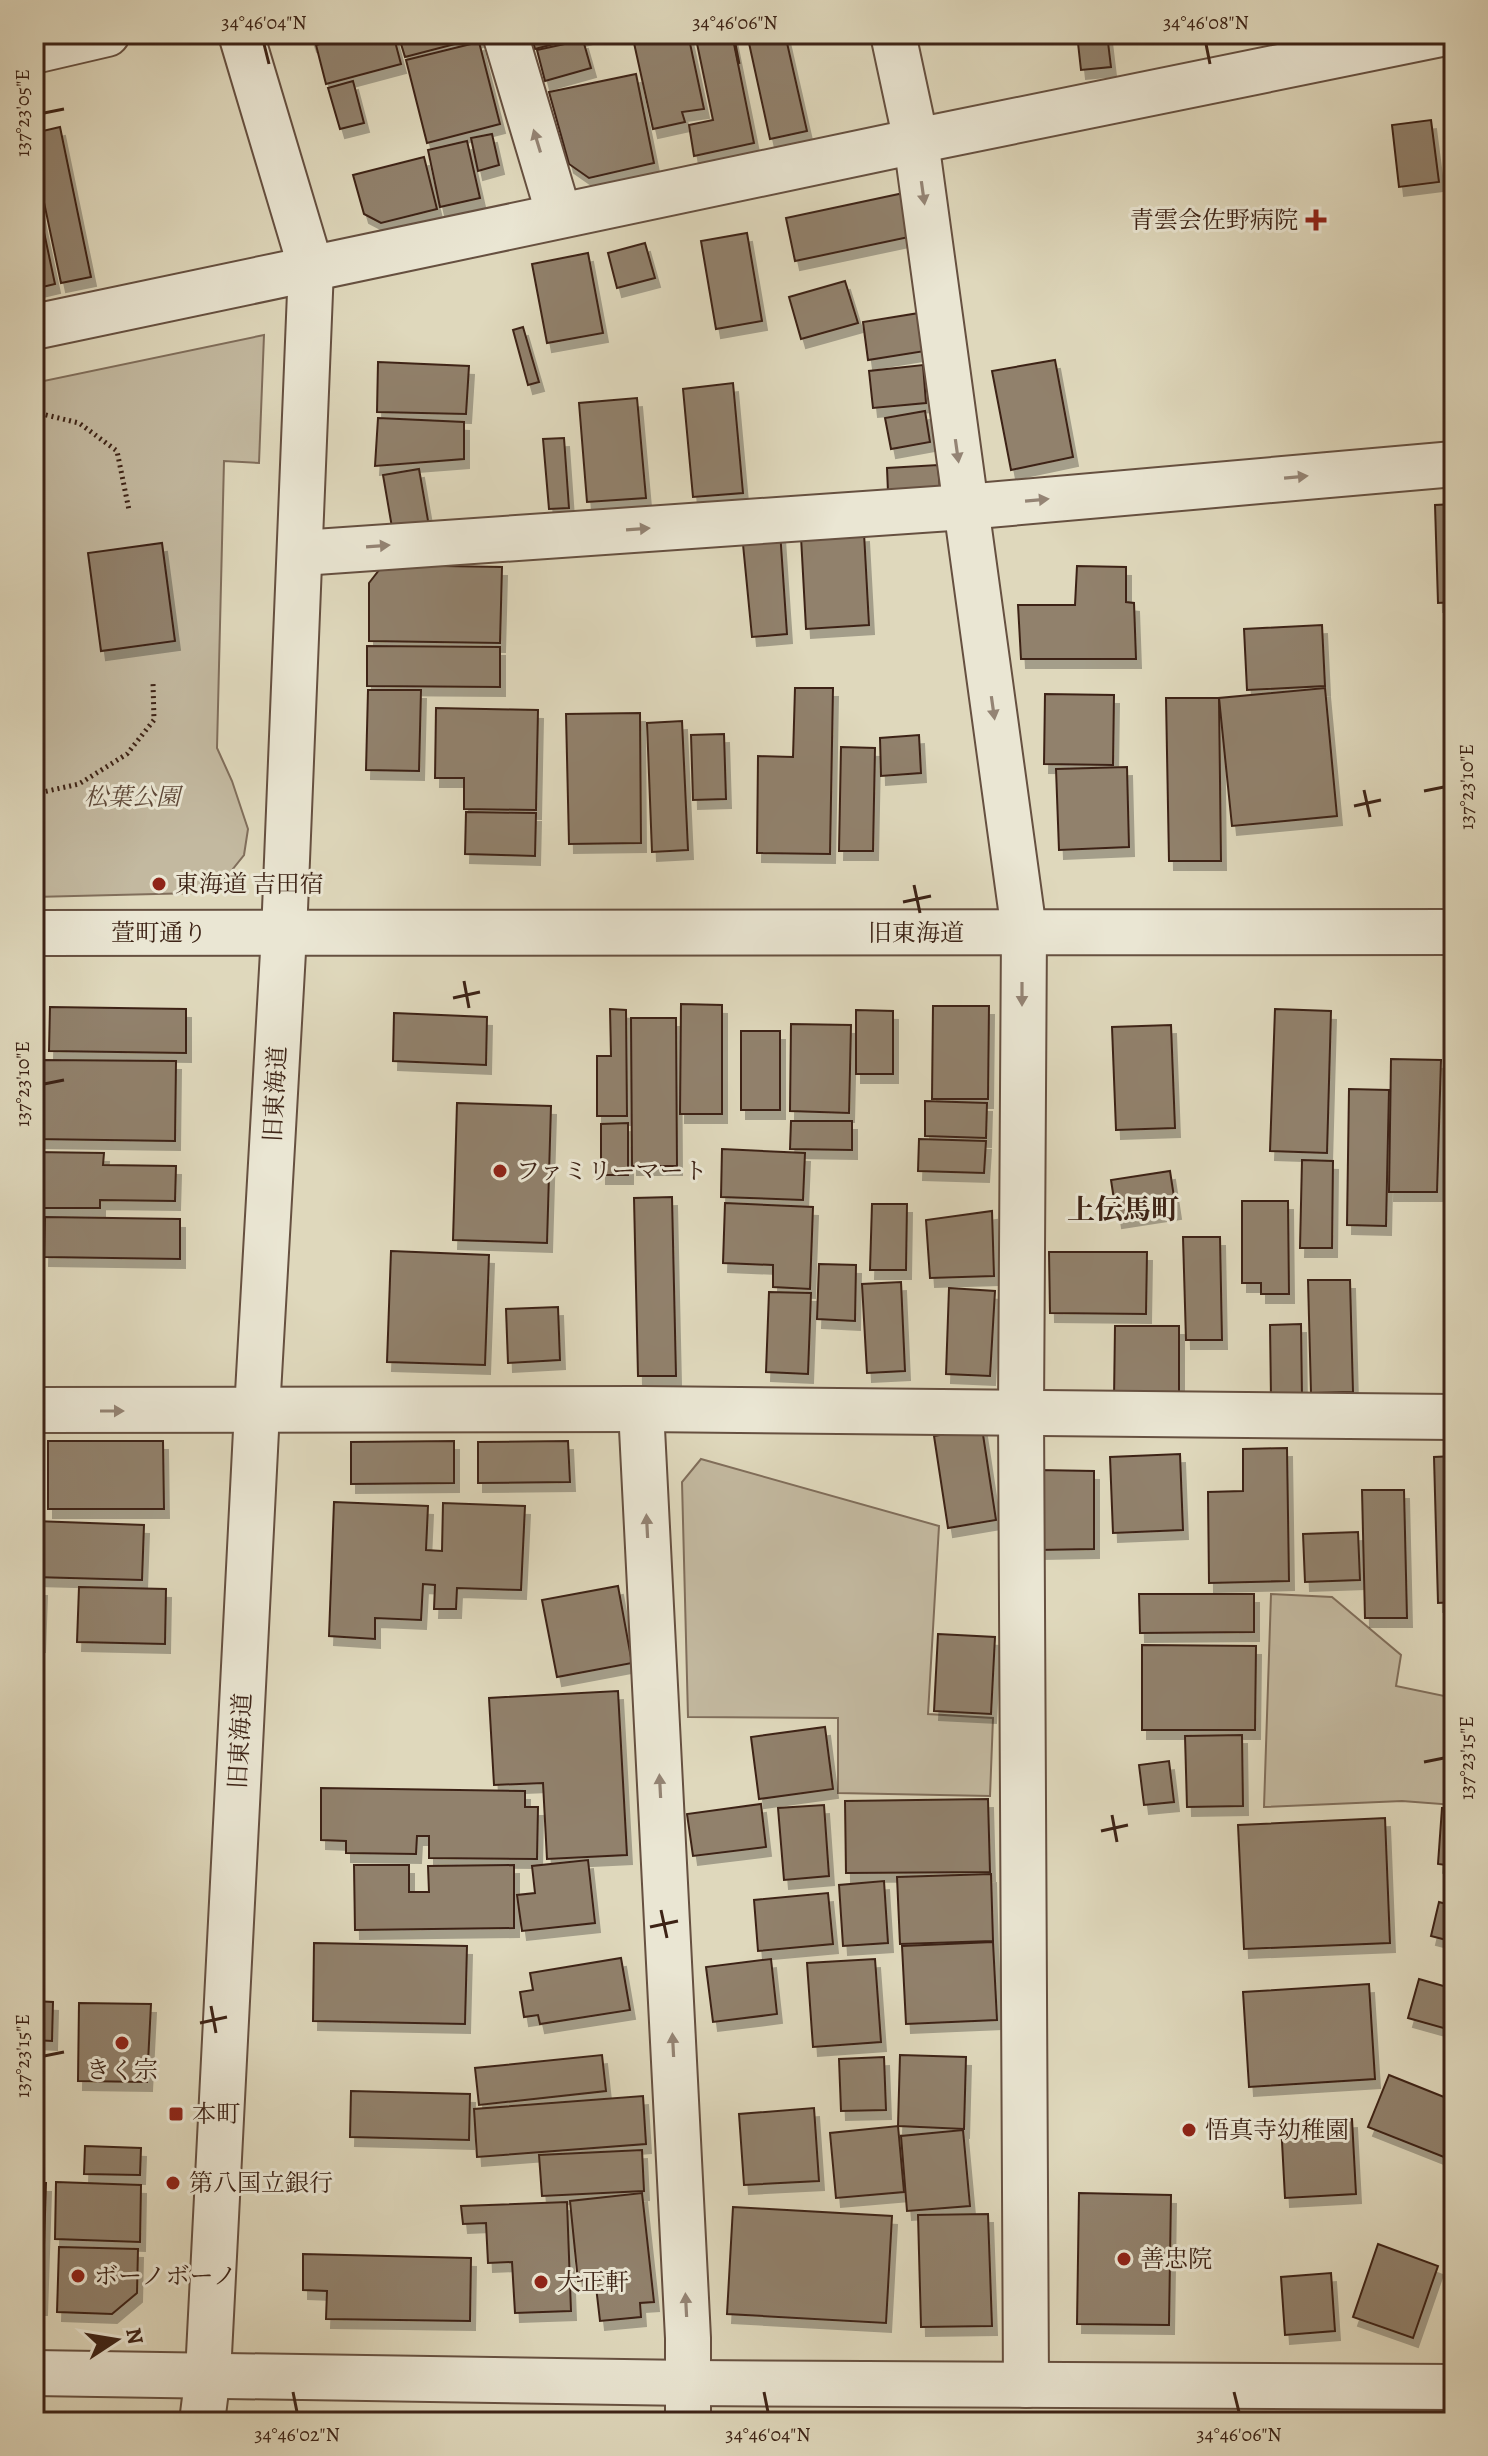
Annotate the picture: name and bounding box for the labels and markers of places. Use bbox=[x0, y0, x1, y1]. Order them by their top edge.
place label: 青雲会佐野病院 bbox=[1130, 204, 1298, 236]
marker: 青雲会佐野病院 bbox=[1305, 209, 1327, 231]
place label: 東海道 吉田宿 bbox=[175, 868, 324, 900]
marker: 東海道 吉田宿 bbox=[150, 875, 168, 893]
place label: ファミリーマート bbox=[516, 1155, 708, 1187]
marker: ファミリーマート bbox=[491, 1162, 509, 1180]
marker: きく宗 bbox=[113, 2034, 131, 2052]
place label: きく宗 bbox=[86, 2054, 158, 2086]
place label: 本町 bbox=[192, 2098, 240, 2130]
marker: 本町 bbox=[167, 2105, 185, 2123]
place label: 悟真寺幼稚園 bbox=[1205, 2114, 1349, 2146]
marker: 悟真寺幼稚園 bbox=[1180, 2121, 1198, 2139]
place label: 第八国立銀行 bbox=[189, 2167, 333, 2199]
marker: 第八国立銀行 bbox=[164, 2174, 182, 2192]
place label: 善忠院 bbox=[1140, 2243, 1212, 2275]
marker: 善忠院 bbox=[1115, 2250, 1133, 2268]
place label: ボーノボーノ bbox=[94, 2260, 237, 2292]
place label: 大正軒 bbox=[557, 2266, 629, 2298]
marker: ボーノボーノ bbox=[69, 2267, 87, 2285]
marker: 大正軒 bbox=[532, 2273, 550, 2291]

